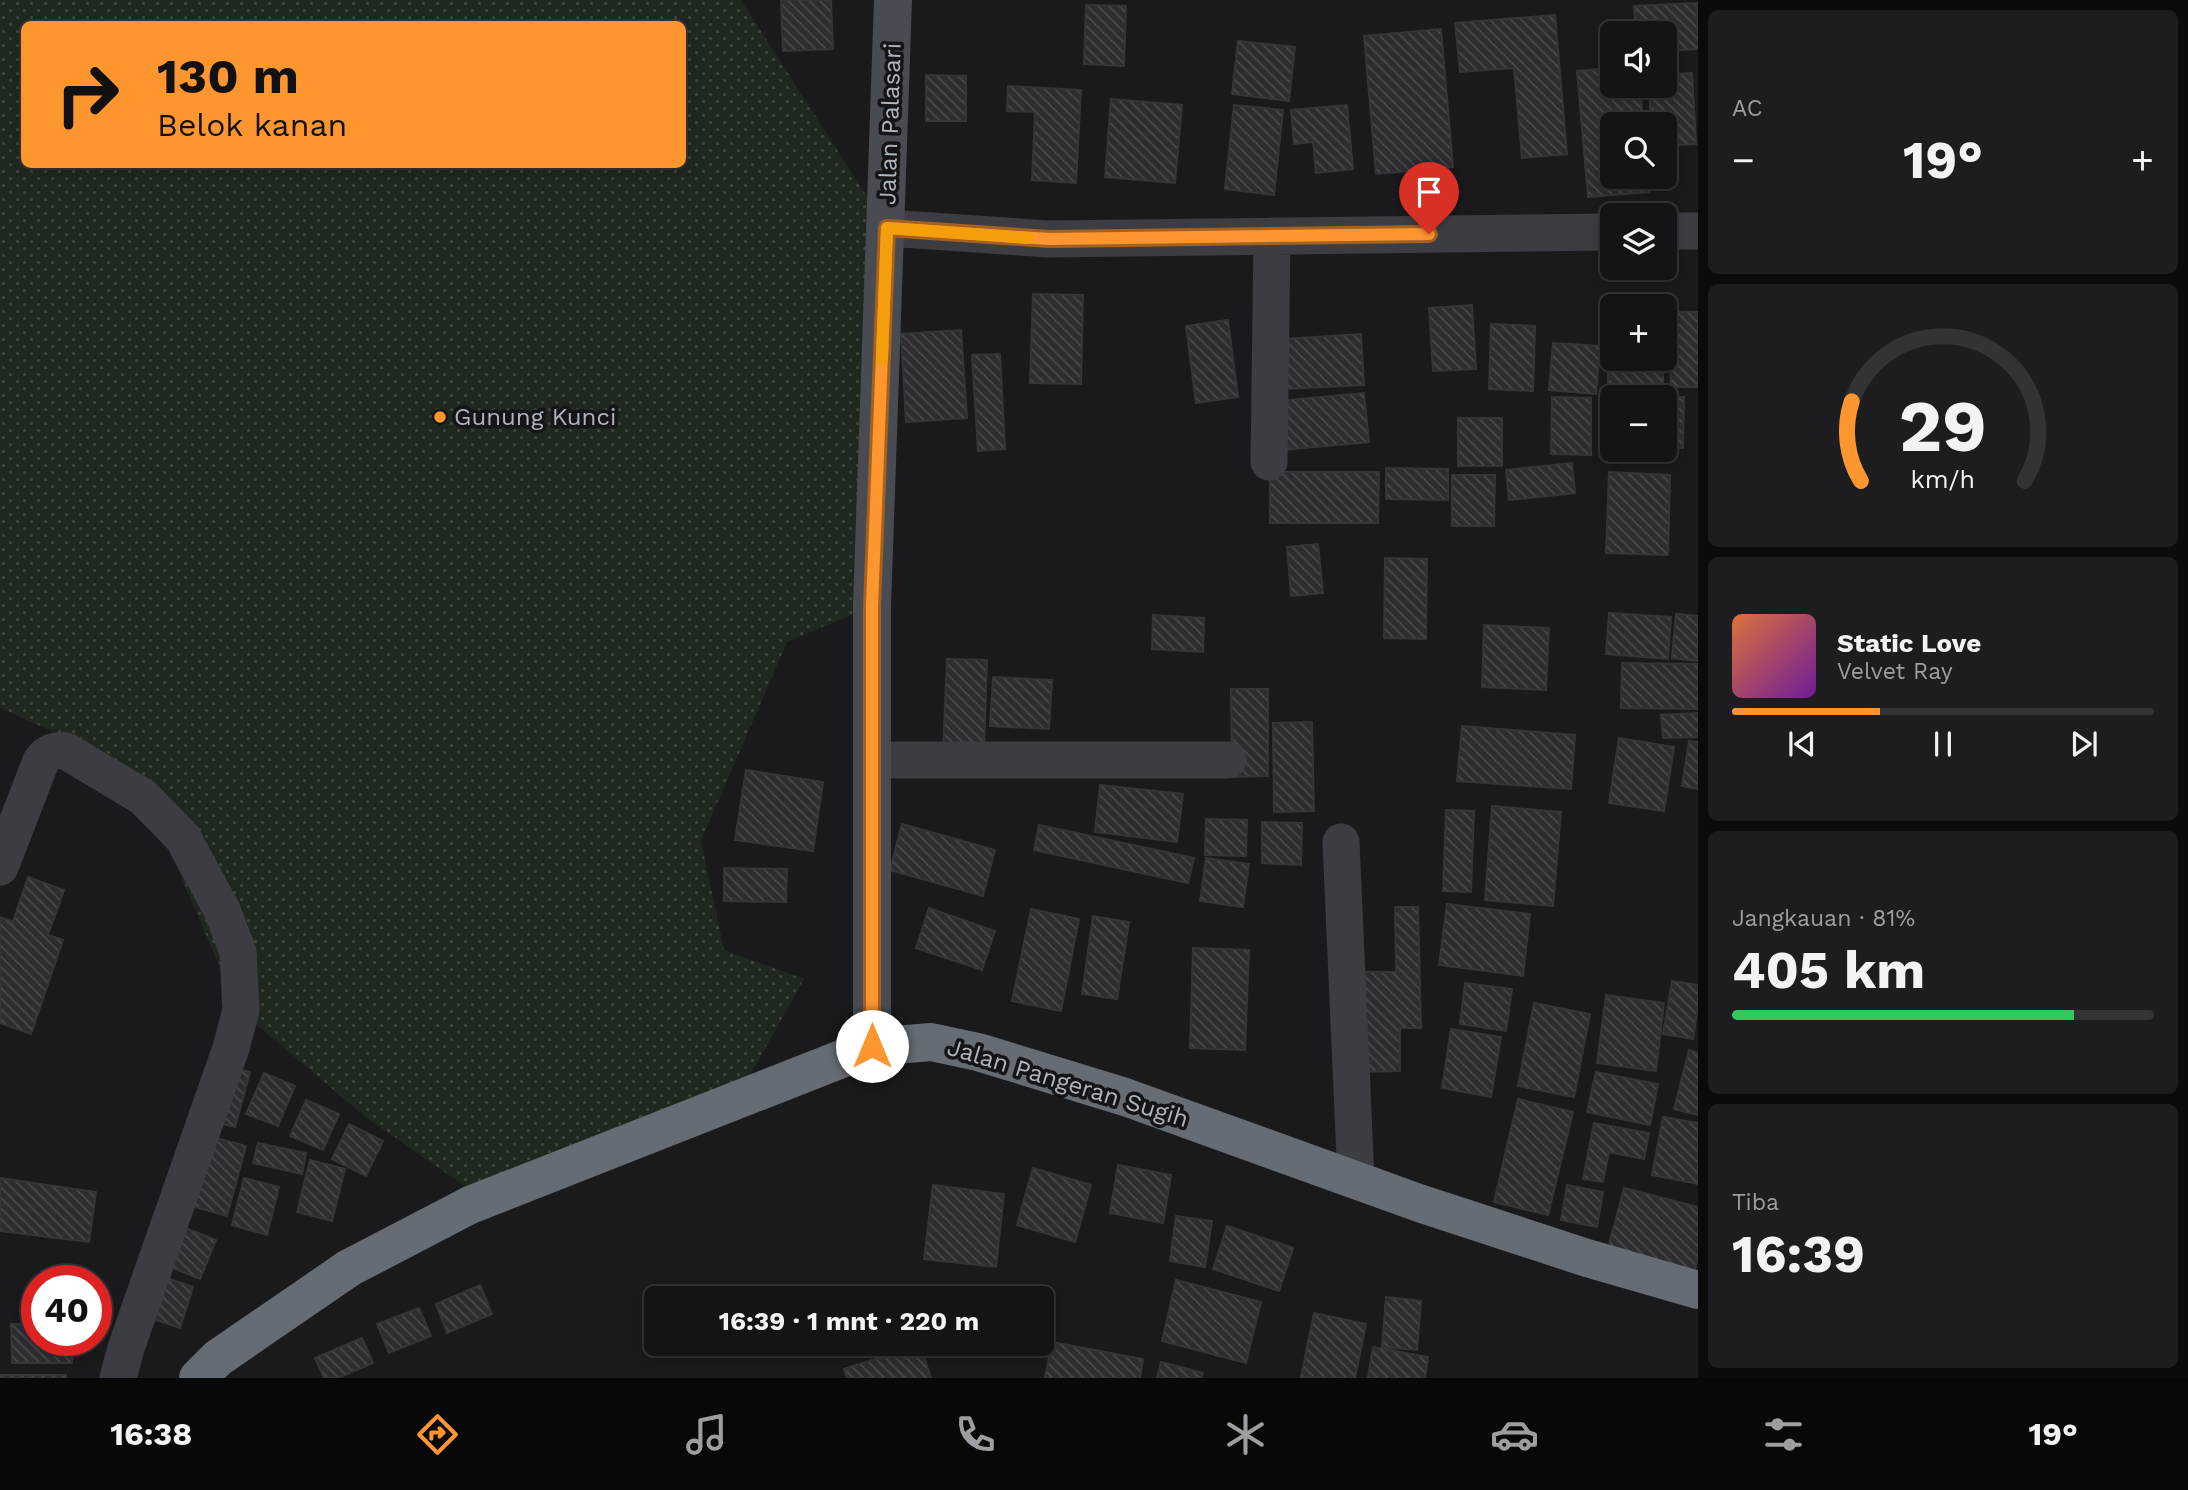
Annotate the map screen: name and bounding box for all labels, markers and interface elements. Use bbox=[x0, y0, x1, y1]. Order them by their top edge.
map controls bbox=[1600, 21, 1677, 462]
button: sound bbox=[1600, 21, 1677, 98]
street label: Jalan Palasari bbox=[873, 42, 907, 206]
text: 130 m bbox=[157, 47, 299, 105]
icon: right bbox=[42, 49, 133, 140]
text: AC bbox=[1732, 95, 1762, 122]
text: Belok kanan bbox=[157, 106, 347, 144]
button: search bbox=[1600, 112, 1677, 189]
text: 19° bbox=[1903, 130, 1983, 191]
text: − bbox=[1732, 138, 1755, 182]
text: + bbox=[2131, 138, 2154, 182]
pin bbox=[1399, 162, 1459, 234]
icon: arrive bbox=[1410, 173, 1448, 211]
button: layers bbox=[1600, 203, 1677, 280]
button: + bbox=[1600, 294, 1677, 371]
text: 29 bbox=[1899, 384, 1987, 470]
button: − bbox=[1600, 385, 1677, 462]
place label: Gunung Kunci bbox=[454, 403, 616, 431]
marker: Gunung Kunci bbox=[432, 409, 448, 425]
text: km/h bbox=[1911, 465, 1975, 494]
text: Static Love bbox=[1837, 628, 1981, 658]
text: Velvet Ray bbox=[1837, 658, 1953, 685]
icon: previous bbox=[1783, 725, 1821, 763]
icon: pause bbox=[1924, 725, 1962, 763]
icon: next bbox=[2065, 725, 2103, 763]
text: Jangkauan · 81% bbox=[1732, 905, 1915, 932]
text: 405 km bbox=[1732, 940, 1925, 1001]
position arrow bbox=[835, 1009, 909, 1083]
street label: Jalan Pangeran Sugih bbox=[944, 1033, 1192, 1133]
text: Tiba bbox=[1732, 1189, 1779, 1216]
text: 16:39 bbox=[1732, 1224, 1865, 1285]
speed limit sign: 40 bbox=[21, 1265, 112, 1356]
text: 16:39 · 1 mnt · 220 m bbox=[719, 1306, 979, 1336]
icon: directions bbox=[413, 1410, 462, 1459]
icon: music bbox=[682, 1410, 731, 1459]
icon: phone bbox=[951, 1410, 1000, 1459]
icon: climate bbox=[1221, 1410, 1270, 1459]
icon: car bbox=[1490, 1410, 1539, 1459]
icon: filters bbox=[1759, 1410, 1808, 1459]
text: 16:38 bbox=[110, 1415, 192, 1453]
text: 19° bbox=[2028, 1415, 2078, 1453]

